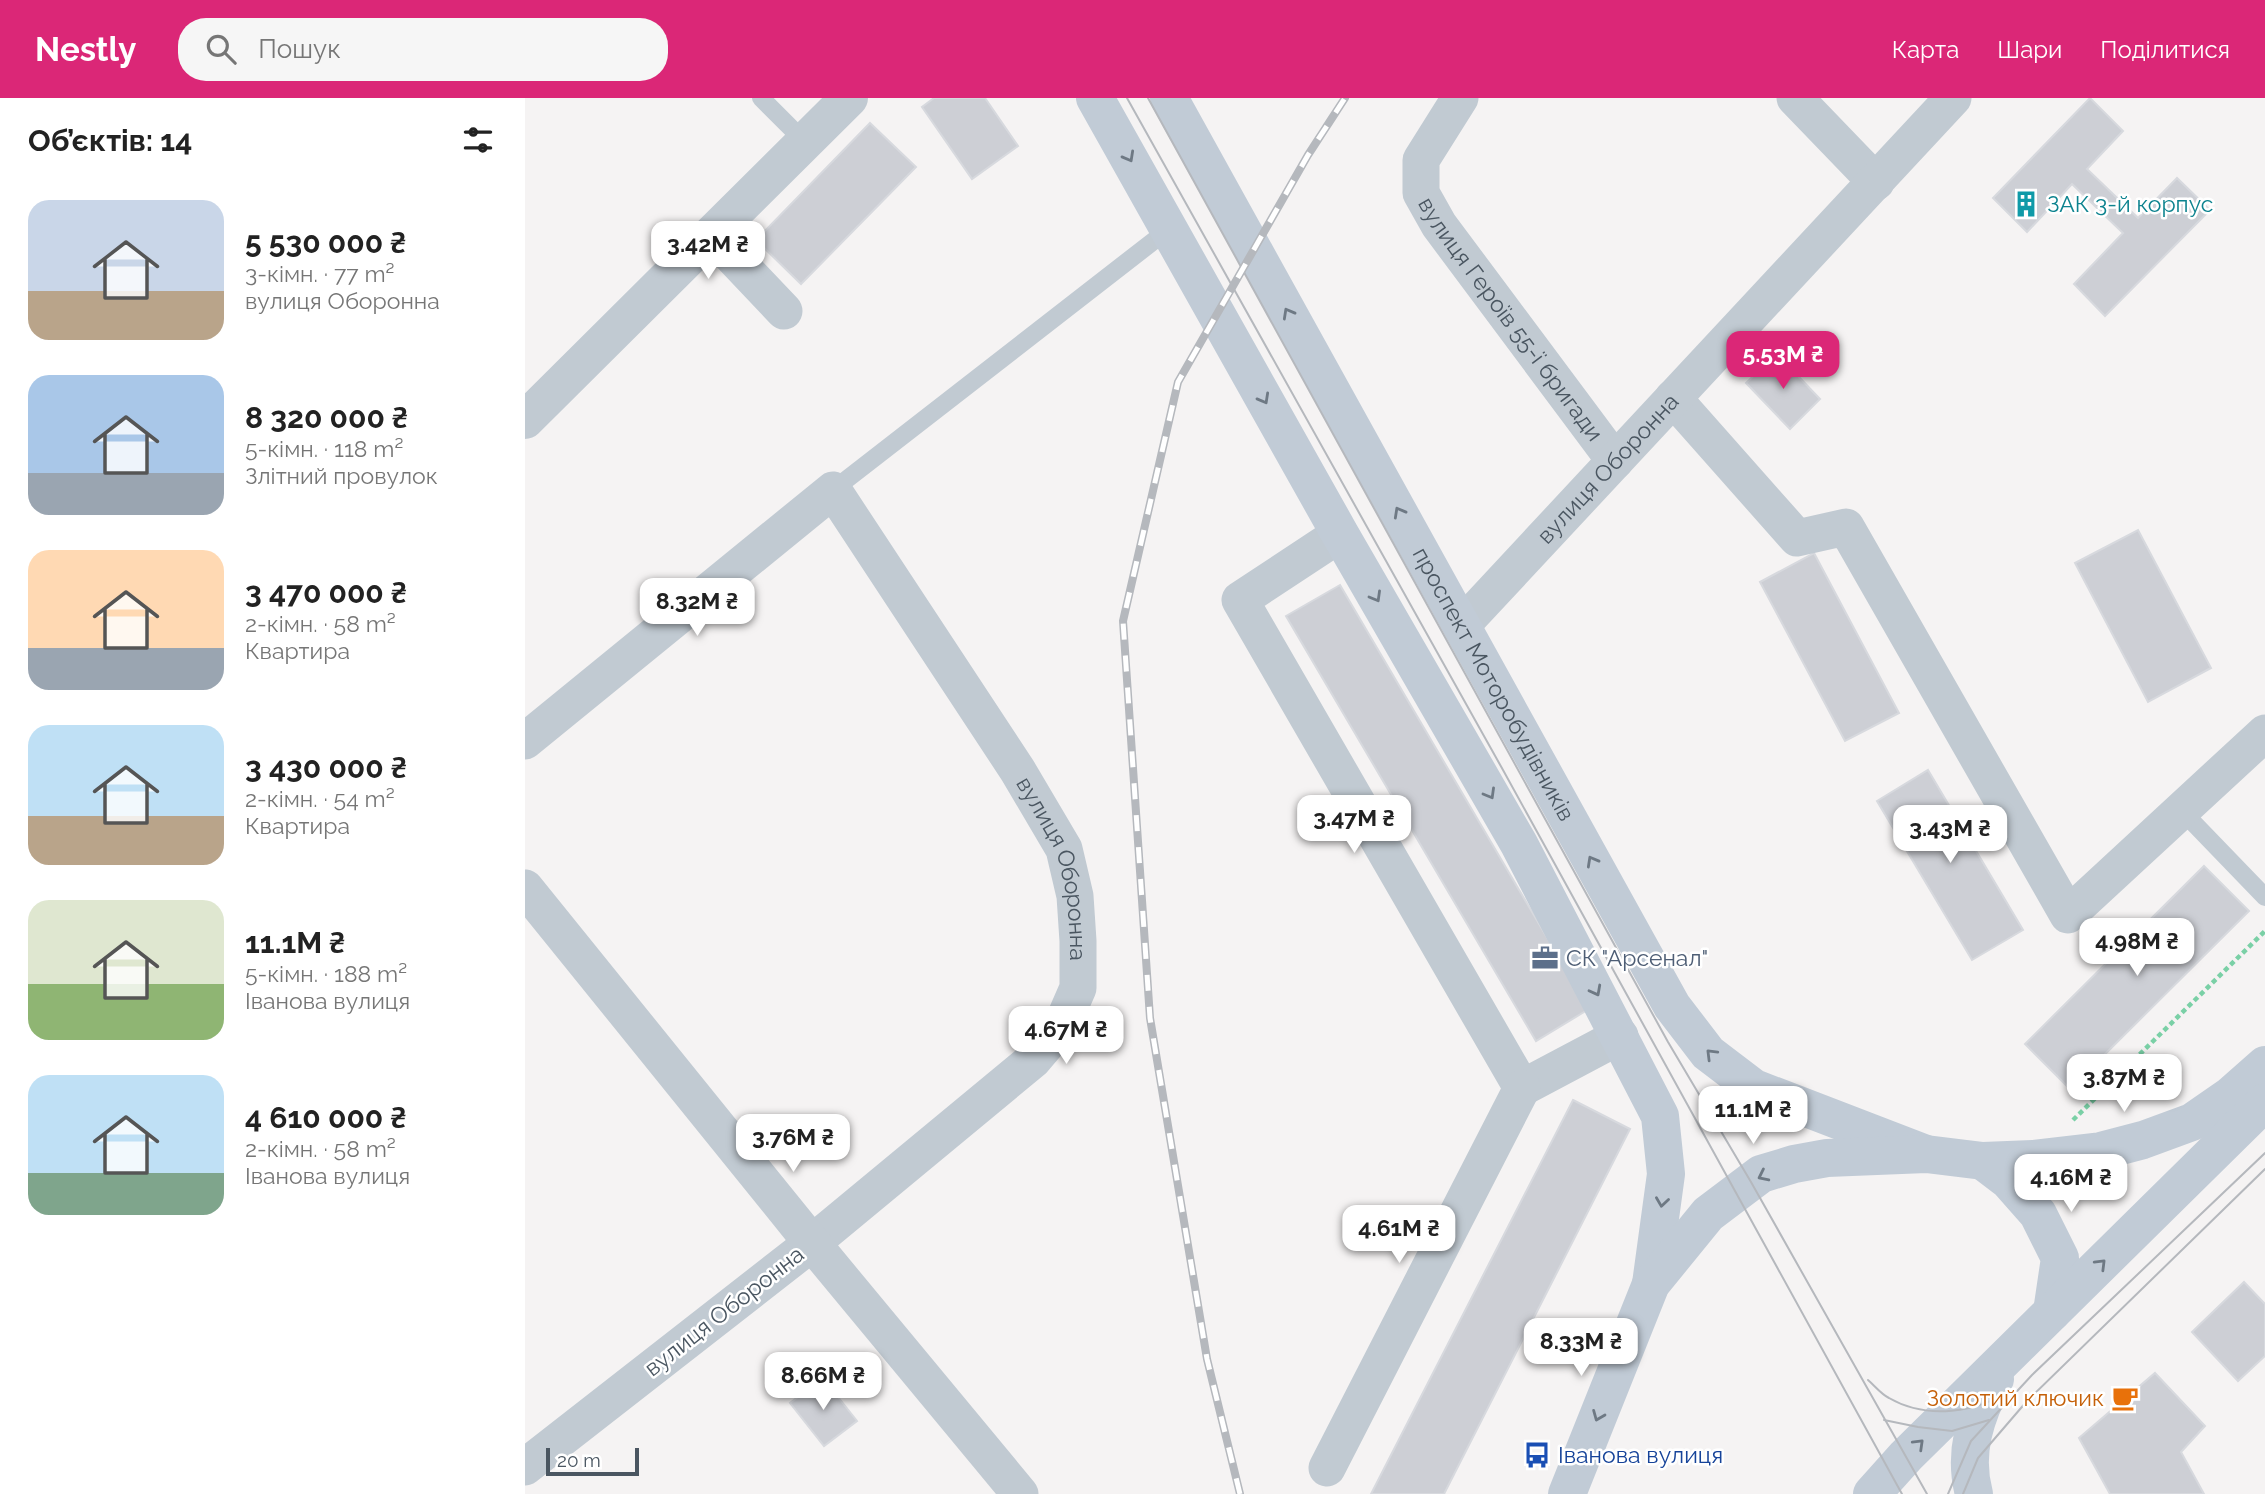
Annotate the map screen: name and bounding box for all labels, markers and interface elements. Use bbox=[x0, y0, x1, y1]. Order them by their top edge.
search box bbox=[178, 18, 668, 81]
text: Nestly bbox=[35, 30, 136, 69]
icon: search bbox=[202, 30, 240, 68]
text: Пошук bbox=[258, 34, 341, 64]
text: Карта bbox=[1892, 35, 1959, 64]
text: Шари bbox=[1997, 35, 2062, 64]
text: Поділитися bbox=[2100, 35, 2230, 64]
icon: filters bbox=[459, 121, 497, 159]
text: Об’єктів: 14 bbox=[28, 123, 192, 158]
one-way arrow bbox=[1121, 150, 1134, 163]
building icon: ЗАК 3-й корпус bbox=[2011, 189, 2041, 219]
place label: ЗАК 3-й корпус bbox=[2047, 190, 2213, 217]
street label: вулиця Героїв 55-ї бригади bbox=[1413, 192, 1609, 446]
pin: 3.42M ₴ bbox=[643, 222, 773, 281]
text: 5 530 000 ₴ bbox=[245, 225, 406, 260]
icon: home bbox=[84, 228, 168, 312]
text: 3.42M ₴ bbox=[667, 230, 749, 257]
text: 3-кімн. · 77 m² bbox=[245, 260, 394, 287]
text: вулиця Оборонна bbox=[245, 287, 440, 314]
one-way arrow bbox=[1283, 308, 1296, 320]
pin: 5.53M ₴ bbox=[1718, 331, 1848, 391]
text: 5.53M ₴ bbox=[1742, 340, 1824, 367]
street label: вулиця Оборонна bbox=[1531, 388, 1684, 549]
one-way arrow bbox=[1256, 391, 1269, 404]
text: 8 320 000 ₴ bbox=[245, 400, 408, 435]
icon: home bbox=[84, 403, 168, 487]
text: 5-кімн. · 118 m² bbox=[245, 435, 403, 462]
text: Злітний провулок bbox=[245, 462, 438, 489]
one-way arrow bbox=[1394, 506, 1407, 519]
street label: проспект Моторобудівників bbox=[1408, 542, 1581, 825]
text: 3 470 000 ₴ bbox=[245, 575, 407, 610]
icon: home bbox=[84, 578, 168, 662]
pin: 8.32M ₴ bbox=[632, 578, 762, 638]
text: 8.32M ₴ bbox=[656, 587, 738, 614]
one-way arrow bbox=[1368, 589, 1381, 602]
text: 2-кімн. · 58 m² bbox=[245, 610, 396, 637]
text: Квартира bbox=[245, 637, 350, 664]
text: 3 430 000 ₴ bbox=[245, 750, 407, 785]
icon: home bbox=[84, 753, 168, 837]
street label: вулиця Оборонна bbox=[1011, 771, 1092, 961]
text: 2-кімн. · 54 m² bbox=[245, 785, 395, 812]
one-way arrow bbox=[1481, 786, 1494, 799]
pin: 3.47M ₴ bbox=[1289, 796, 1419, 855]
text: 3.47M ₴ bbox=[1313, 804, 1395, 831]
pin: 3.43M ₴ bbox=[1885, 806, 2015, 865]
text: Квартира bbox=[245, 812, 350, 839]
text: 3.43M ₴ bbox=[1909, 814, 1991, 841]
one-way arrow bbox=[1587, 855, 1600, 868]
pin: 4.98M ₴ bbox=[2072, 918, 2202, 978]
text: 11.1M ₴ bbox=[245, 925, 345, 960]
text: 4.98M ₴ bbox=[2095, 927, 2179, 954]
icon: home bbox=[84, 928, 168, 1012]
office icon: СК "Арсенал" bbox=[1530, 943, 1560, 973]
place label: СК "Арсенал" bbox=[1566, 944, 1708, 971]
text: 5-кімн. · 188 m² bbox=[245, 960, 407, 987]
one-way arrow bbox=[1588, 984, 1601, 996]
text: Іванова вулиця bbox=[245, 987, 410, 1014]
pin: 4.67M ₴ bbox=[1001, 1006, 1131, 1066]
text: 4.67M ₴ bbox=[1025, 1015, 1107, 1042]
one-way arrow bbox=[1706, 1049, 1719, 1062]
pin: 3.87M ₴ bbox=[2059, 1054, 2189, 1114]
text: 3.87M ₴ bbox=[2083, 1063, 2165, 1090]
pin: 11.1M ₴ bbox=[1688, 1086, 1818, 1146]
text: 11.1M ₴ bbox=[1715, 1095, 1791, 1122]
text: 4 610 000 ₴ bbox=[245, 1100, 406, 1135]
icon: home bbox=[84, 1103, 168, 1187]
pin: 3.76M ₴ bbox=[728, 1114, 858, 1174]
text: 3.76M ₴ bbox=[752, 1123, 834, 1150]
text: 2-кімн. · 58 m² bbox=[245, 1135, 396, 1162]
pin: 4.16M ₴ bbox=[2006, 1154, 2136, 1214]
text: Іванова вулиця bbox=[245, 1162, 410, 1189]
text: 4.16M ₴ bbox=[2030, 1163, 2112, 1190]
one-way arrow bbox=[1758, 1167, 1770, 1181]
one-way arrow bbox=[1654, 1197, 1669, 1208]
pin: 4.61M ₴ bbox=[1334, 1206, 1464, 1265]
text: 4.61M ₴ bbox=[1358, 1214, 1440, 1241]
street label: вулиця Оборонна bbox=[639, 1240, 809, 1381]
one-way arrow bbox=[2092, 1259, 2105, 1272]
pin: 8.33M ₴ bbox=[1516, 1318, 1646, 1378]
text: 8.33M ₴ bbox=[1540, 1327, 1622, 1354]
pin: 8.66M ₴ bbox=[758, 1352, 888, 1412]
text: 8.66M ₴ bbox=[781, 1361, 865, 1388]
cafe icon: Золотий ключик bbox=[2110, 1383, 2140, 1413]
place label: Золотий ключик bbox=[1926, 1384, 2104, 1411]
one-way arrow bbox=[1593, 1409, 1607, 1421]
bus stop icon: Іванова вулиця bbox=[1522, 1440, 1552, 1470]
one-way arrow bbox=[1911, 1440, 1924, 1453]
place label: Іванова вулиця bbox=[1558, 1441, 1723, 1468]
scale bar bbox=[546, 1445, 639, 1477]
text: 20 m bbox=[557, 1449, 601, 1471]

